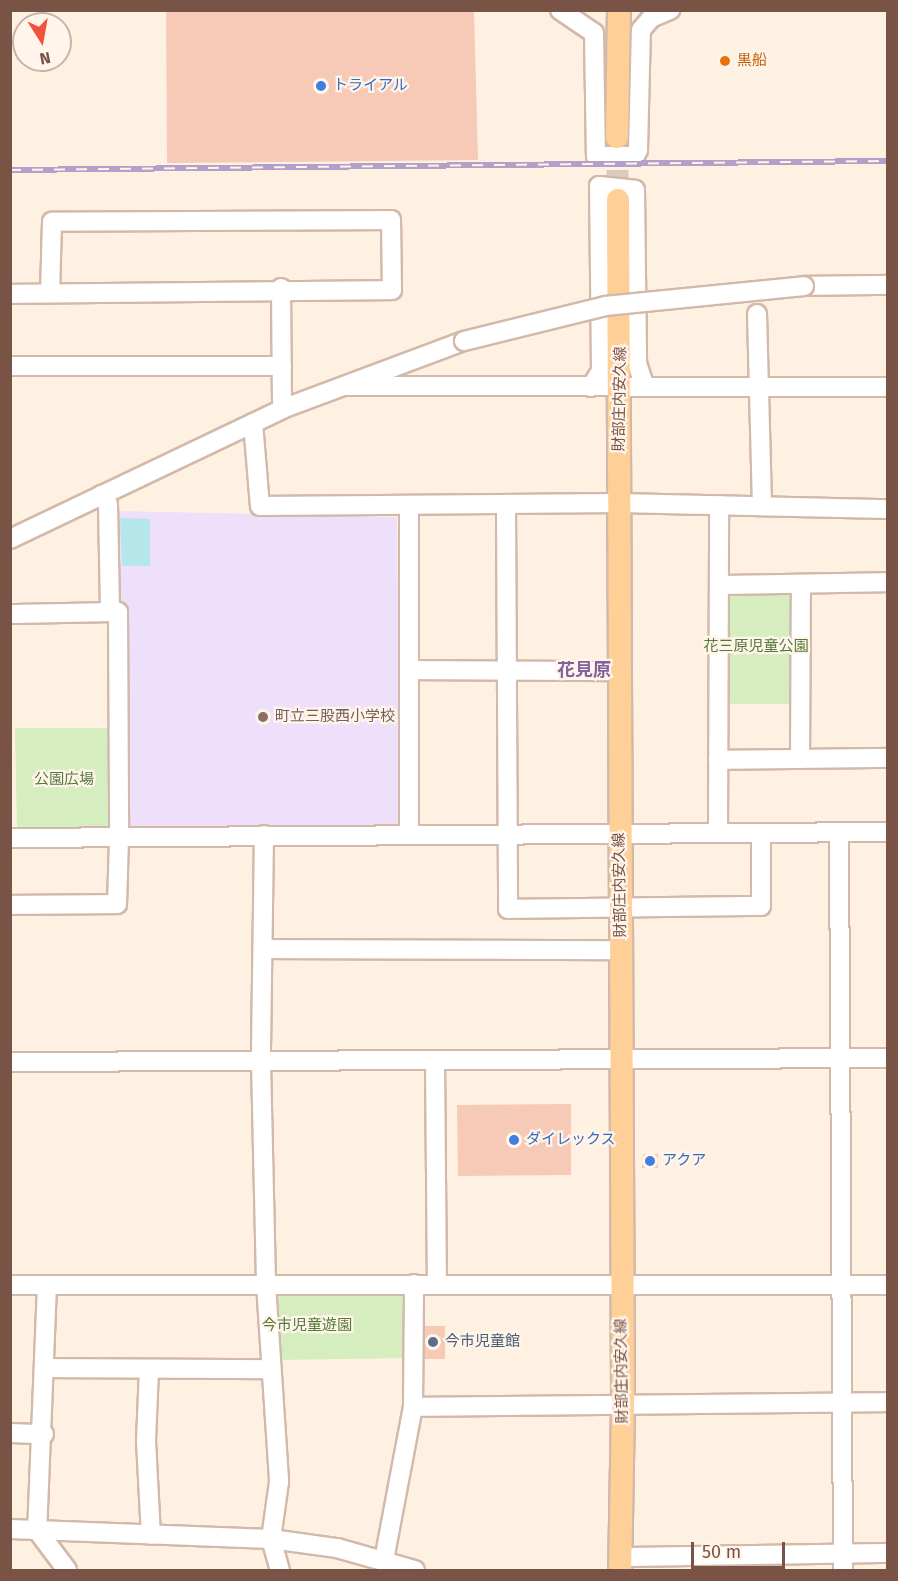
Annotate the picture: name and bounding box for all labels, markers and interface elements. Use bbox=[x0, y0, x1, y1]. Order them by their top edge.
north arrow bbox=[12, 12, 72, 72]
text: N bbox=[38, 48, 52, 69]
place label: 黒船 bbox=[737, 52, 767, 70]
marker: 黒船 bbox=[718, 54, 732, 68]
place label: トライアル bbox=[333, 77, 408, 95]
marker: トライアル bbox=[314, 79, 328, 93]
street label: 財部庄内安久線 bbox=[610, 346, 630, 452]
park label: 花三原児童公園 bbox=[704, 638, 808, 656]
district label: 花見原 bbox=[557, 659, 611, 681]
place label: 町立三股西小学校 bbox=[275, 708, 395, 726]
marker: 町立三股西小学校 bbox=[256, 710, 270, 724]
park label: 公園広場 bbox=[34, 771, 94, 789]
street label: 財部庄内安久線 bbox=[610, 832, 630, 938]
place label: ダイレックス bbox=[526, 1131, 616, 1149]
marker: ダイレックス bbox=[507, 1133, 521, 1147]
place label: アクア bbox=[662, 1152, 707, 1170]
marker: アクア bbox=[643, 1154, 657, 1168]
park label: 今市児童遊園 bbox=[262, 1317, 352, 1335]
street label: 財部庄内安久線 bbox=[612, 1318, 632, 1424]
place label: 今市児童館 bbox=[445, 1333, 520, 1351]
marker: 今市児童館 bbox=[426, 1335, 440, 1349]
scale bar bbox=[694, 1530, 788, 1568]
text: 50 m bbox=[702, 1541, 741, 1563]

